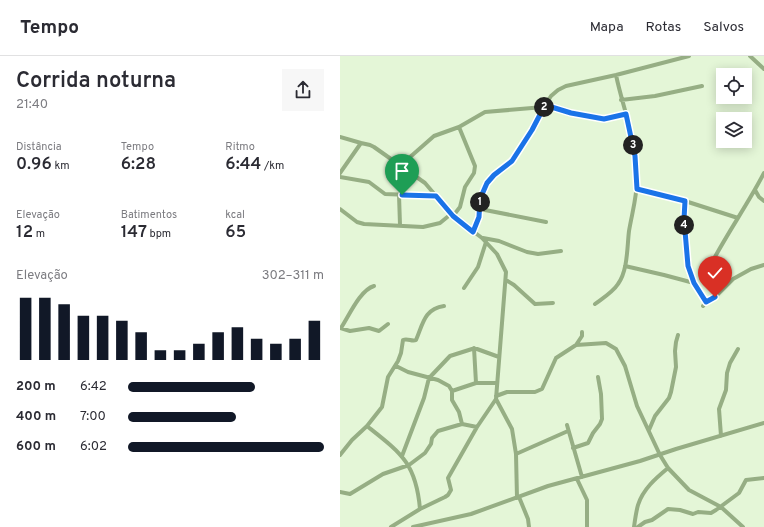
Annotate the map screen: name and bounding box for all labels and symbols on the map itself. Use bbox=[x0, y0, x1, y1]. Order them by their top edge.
pin: 2 bbox=[534, 97, 554, 117]
pin: 3 bbox=[623, 135, 643, 155]
pin bbox=[385, 154, 419, 195]
pin: 1 bbox=[470, 192, 490, 212]
pin: 4 bbox=[674, 215, 694, 235]
pin bbox=[698, 256, 732, 297]

